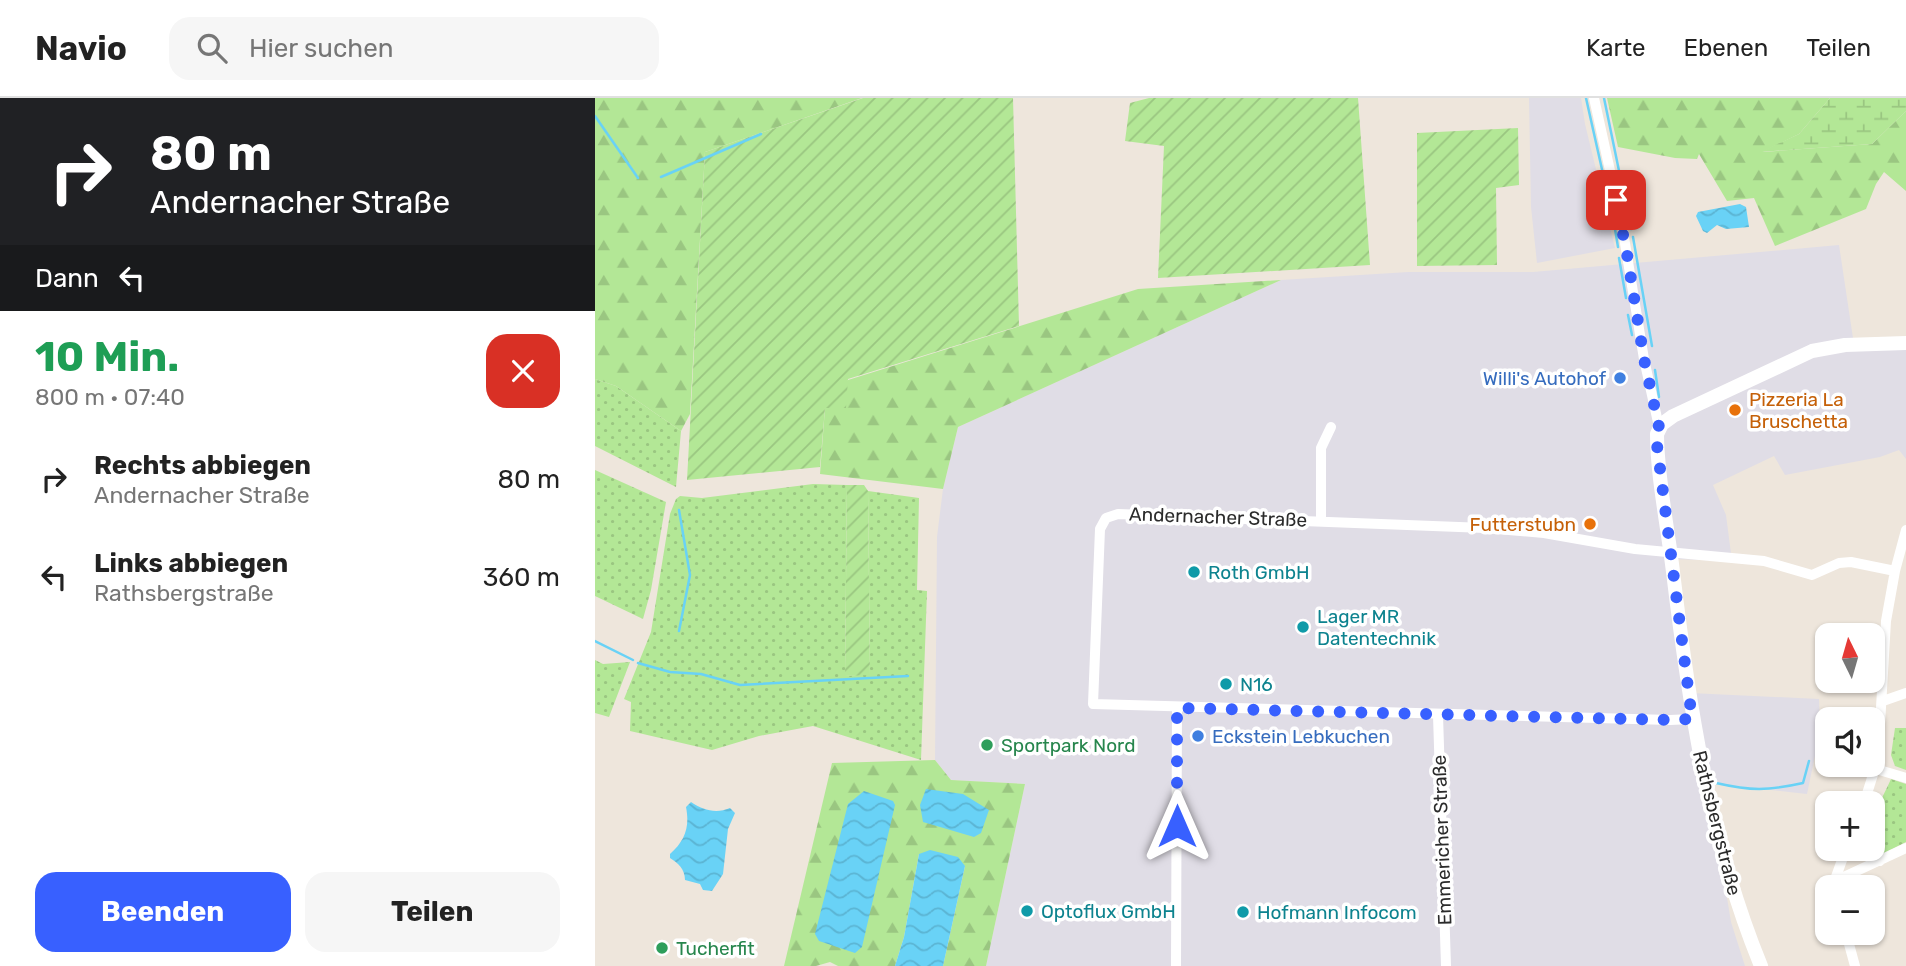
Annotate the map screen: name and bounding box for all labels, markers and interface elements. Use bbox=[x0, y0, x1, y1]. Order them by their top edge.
search box bbox=[169, 17, 659, 80]
text: Navio bbox=[35, 29, 127, 68]
icon: search bbox=[193, 29, 231, 67]
text: Hier suchen bbox=[249, 33, 393, 64]
text: Karte bbox=[1586, 34, 1646, 62]
text: Ebenen bbox=[1684, 34, 1768, 62]
text: Teilen bbox=[1806, 34, 1871, 62]
text: 80 m bbox=[150, 124, 272, 182]
icon: right bbox=[35, 126, 126, 217]
pin bbox=[1586, 170, 1646, 230]
icon: arrive bbox=[1597, 181, 1635, 219]
text: Andernacher Straße bbox=[150, 183, 450, 221]
icon: left bbox=[113, 259, 151, 297]
text: Dann bbox=[35, 263, 99, 294]
text: 10 Min. bbox=[35, 332, 179, 382]
button: close bbox=[486, 334, 560, 408]
place label: Willi's Autohof bbox=[1483, 367, 1607, 390]
marker: Willi's Autohof bbox=[1612, 370, 1628, 386]
text: 800 m · 07:40 bbox=[35, 383, 185, 411]
place label: Pizzeria La Bruschetta bbox=[1749, 388, 1848, 433]
marker: Pizzeria La Bruschetta bbox=[1727, 402, 1743, 418]
text: Rechts abbiegen bbox=[94, 450, 311, 481]
icon: right bbox=[35, 460, 73, 498]
text: 80 m bbox=[497, 464, 560, 495]
text: Andernacher Straße bbox=[94, 481, 310, 509]
street label: Andernacher Straße bbox=[1129, 502, 1307, 532]
place label: Futterstubn bbox=[1470, 513, 1576, 536]
marker: Futterstubn bbox=[1582, 516, 1598, 532]
text: Links abbiegen bbox=[94, 548, 288, 579]
icon: left bbox=[35, 558, 73, 596]
place label: Roth GmbH bbox=[1208, 561, 1310, 584]
text: 360 m bbox=[483, 562, 560, 593]
marker: Roth GmbH bbox=[1186, 564, 1202, 580]
text: Rathsbergstraße bbox=[94, 579, 274, 607]
place label: Lager MR Datentechnik bbox=[1317, 605, 1436, 650]
marker: Lager MR Datentechnik bbox=[1295, 619, 1311, 635]
north arrow bbox=[1815, 623, 1885, 693]
map controls bbox=[1815, 623, 1885, 945]
place label: N16 bbox=[1240, 673, 1273, 696]
marker: N16 bbox=[1218, 676, 1234, 692]
button: sound bbox=[1815, 707, 1885, 777]
place label: Eckstein Lebkuchen bbox=[1212, 725, 1390, 748]
marker: Eckstein Lebkuchen bbox=[1190, 728, 1206, 744]
place label: Sportpark Nord bbox=[1001, 734, 1135, 757]
marker: Sportpark Nord bbox=[979, 737, 995, 753]
street label: Rathsbergstraße bbox=[1688, 748, 1746, 898]
street label: Emmericher Straße bbox=[1428, 754, 1456, 926]
position arrow bbox=[1140, 789, 1214, 863]
button: + bbox=[1815, 791, 1885, 861]
button: Beenden bbox=[35, 872, 291, 952]
button: Teilen bbox=[305, 872, 560, 952]
button: − bbox=[1815, 875, 1885, 945]
place label: Optoflux GmbH bbox=[1041, 900, 1176, 923]
place label: Hofmann Infocom bbox=[1257, 901, 1417, 924]
marker: Optoflux GmbH bbox=[1019, 903, 1035, 919]
marker: Hofmann Infocom bbox=[1235, 904, 1251, 920]
place label: Tucherfit bbox=[676, 937, 755, 960]
marker: Tucherfit bbox=[654, 940, 670, 956]

